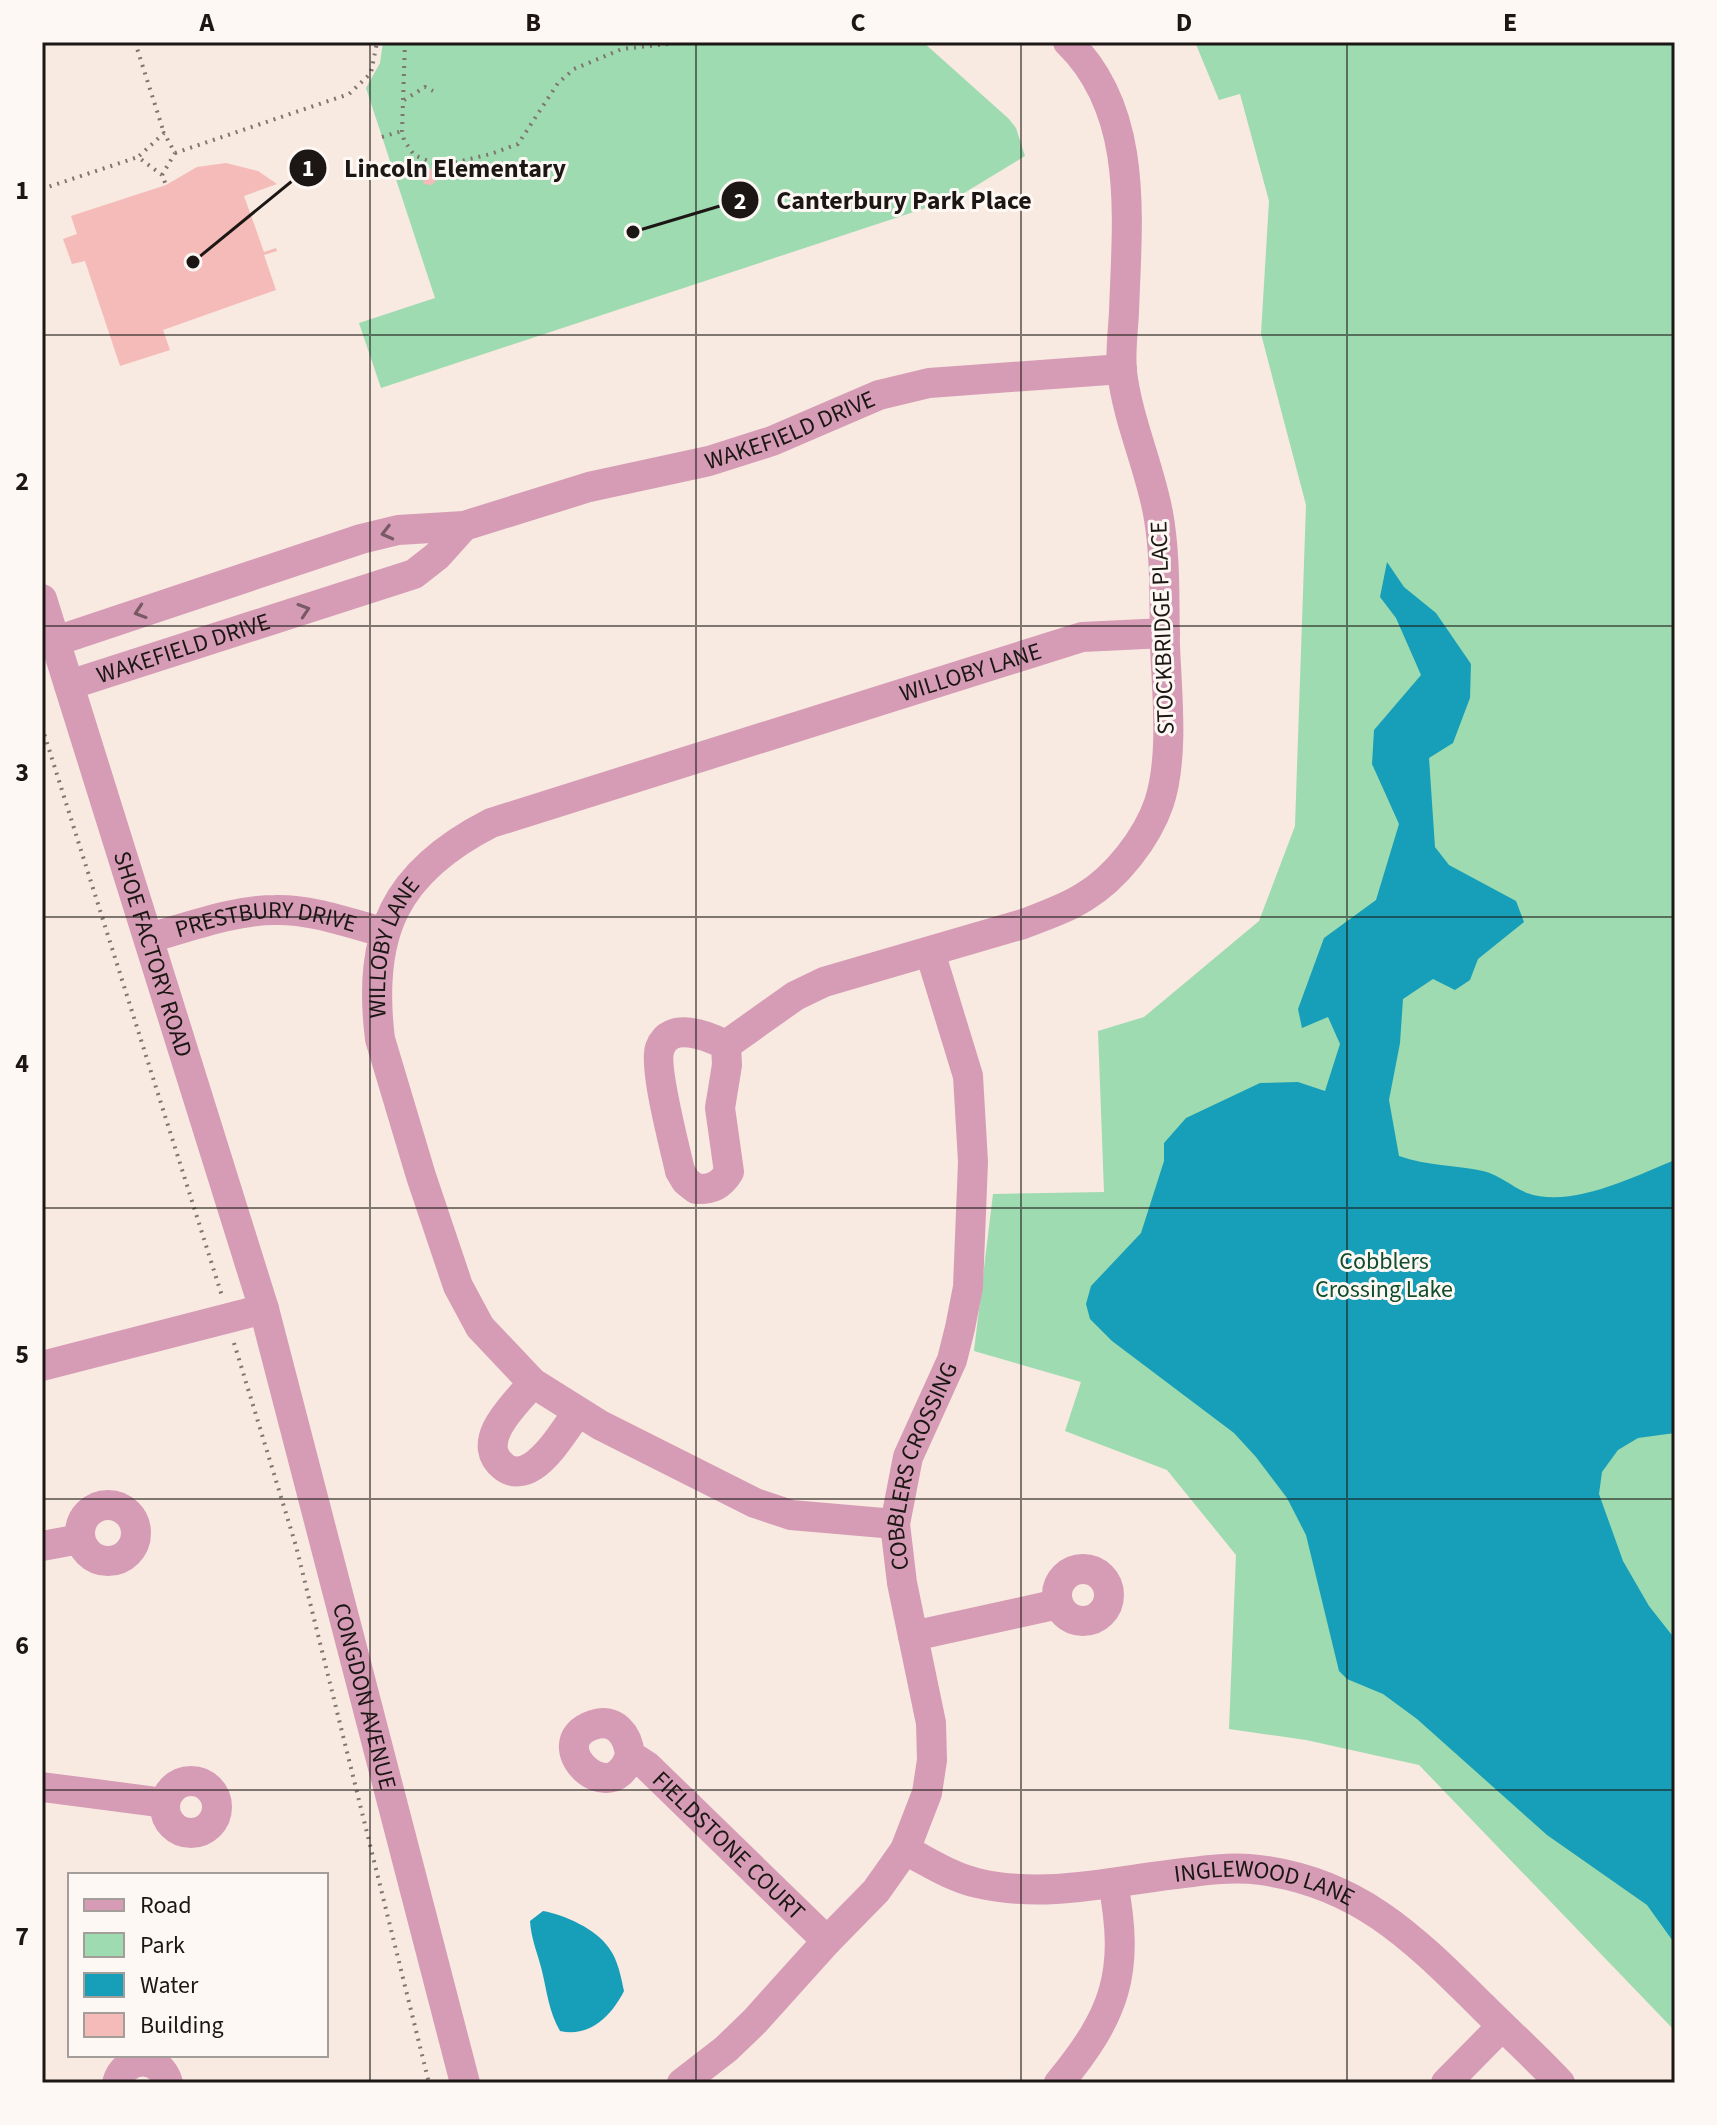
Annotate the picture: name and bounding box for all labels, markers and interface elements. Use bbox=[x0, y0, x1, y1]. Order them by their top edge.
text: A bbox=[199, 4, 216, 41]
text: B bbox=[525, 4, 541, 41]
text: C bbox=[850, 4, 866, 41]
text: D bbox=[1176, 4, 1192, 41]
text: E bbox=[1503, 4, 1517, 41]
callout: Lincoln Elementary bbox=[288, 143, 582, 193]
text: Lincoln Elementary bbox=[344, 150, 566, 187]
text: 1 bbox=[302, 151, 314, 186]
text: 1 bbox=[15, 172, 29, 209]
callout: Canterbury Park Place bbox=[720, 175, 1047, 225]
text: Canterbury Park Place bbox=[776, 182, 1032, 219]
text: 2 bbox=[734, 184, 746, 219]
street label: WAKEFIELD DRIVE bbox=[700, 382, 881, 479]
text: 2 bbox=[15, 463, 29, 500]
street label: STOCKBRIDGE PLACE bbox=[1141, 521, 1184, 735]
one-way arrow bbox=[381, 523, 394, 540]
one-way arrow bbox=[133, 603, 147, 619]
one-way arrow bbox=[296, 603, 310, 619]
street label: WAKEFIELD DRIVE bbox=[92, 604, 275, 693]
street label: WILLOBY LANE bbox=[895, 634, 1046, 711]
text: 3 bbox=[15, 754, 29, 791]
street label: SHOE FACTORY ROAD bbox=[104, 847, 201, 1062]
street label: WILLOBY LANE bbox=[360, 869, 428, 1019]
street label: PRESTBURY DRIVE bbox=[171, 893, 361, 947]
text: 4 bbox=[15, 1045, 29, 1082]
park label: Cobblers Crossing Lake bbox=[1315, 1244, 1453, 1307]
text: 5 bbox=[15, 1336, 29, 1373]
street label: COBBLERS CROSSING bbox=[878, 1356, 967, 1572]
street label: CONGDON AVENUE bbox=[323, 1599, 405, 1794]
text: 6 bbox=[15, 1627, 29, 1664]
street label: FIELDSTONE COURT bbox=[644, 1763, 813, 1929]
street label: INGLEWOOD LANE bbox=[1172, 1851, 1361, 1915]
legend bbox=[68, 1873, 328, 2057]
text: Road bbox=[140, 1888, 192, 1923]
text: 7 bbox=[15, 1918, 29, 1955]
text: Park bbox=[140, 1928, 185, 1963]
text: Water bbox=[140, 1968, 199, 2003]
text: Building bbox=[140, 2008, 224, 2043]

